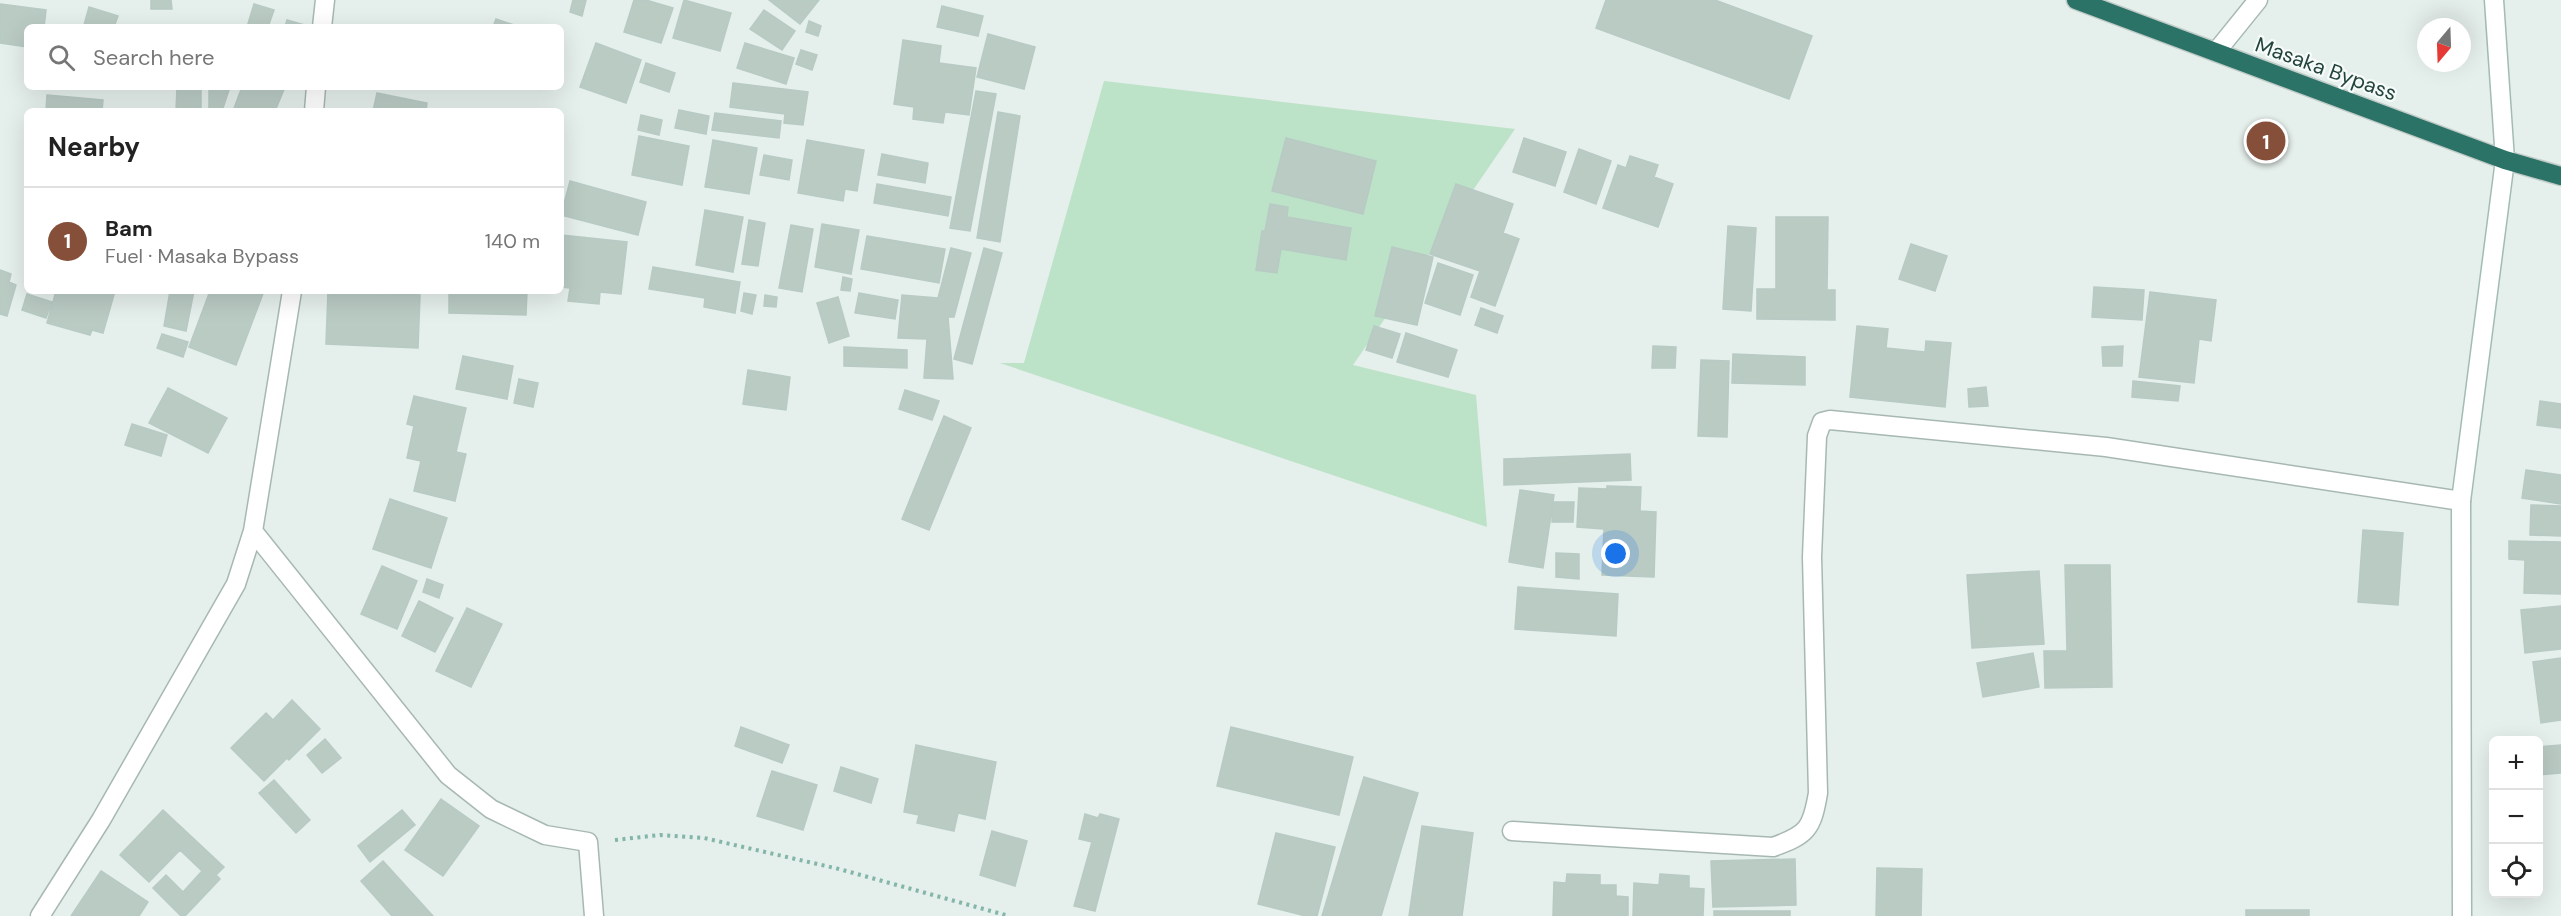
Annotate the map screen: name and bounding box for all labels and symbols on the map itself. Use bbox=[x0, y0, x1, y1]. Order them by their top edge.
north arrow bbox=[2417, 18, 2471, 72]
street label: Masaka Bypass bbox=[2251, 30, 2401, 108]
pin: 1 bbox=[2246, 118, 2286, 164]
your location bbox=[1601, 539, 1630, 568]

